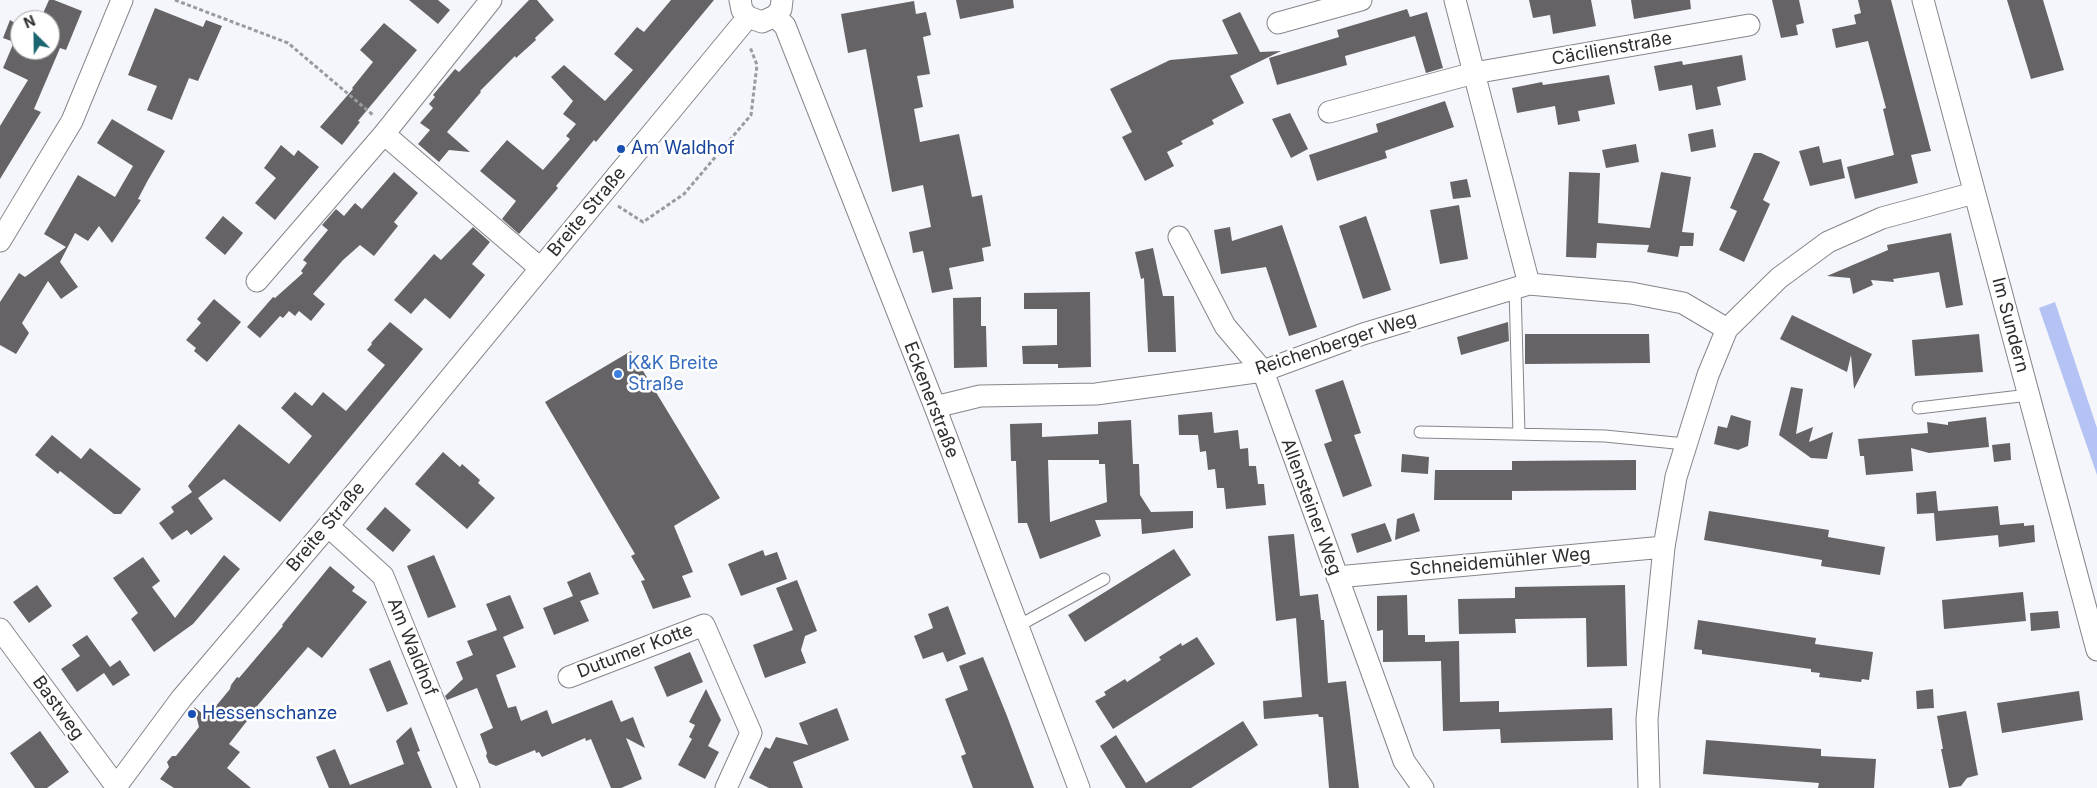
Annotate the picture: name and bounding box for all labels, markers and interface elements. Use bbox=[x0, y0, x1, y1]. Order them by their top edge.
north arrow bbox=[10, 10, 60, 60]
text: N bbox=[21, 12, 38, 32]
street label: Cäcilienstraße bbox=[1550, 28, 1674, 70]
place label: Am Waldhof bbox=[631, 138, 735, 160]
marker: Am Waldhof bbox=[615, 143, 627, 155]
street label: Breite Straße bbox=[543, 163, 631, 261]
street label: Im Sundern bbox=[1987, 275, 2033, 375]
street label: Reichenberger Weg bbox=[1253, 308, 1419, 380]
street label: Eckenerstraße bbox=[899, 339, 963, 461]
place label: K&K Breite Straße bbox=[628, 353, 718, 396]
marker: K&K Breite Straße bbox=[612, 368, 624, 380]
street label: Allensteiner Weg bbox=[1276, 436, 1346, 578]
street label: Breite Straße bbox=[282, 478, 370, 576]
street label: Schneidemühler Weg bbox=[1409, 543, 1591, 581]
street label: Am Waldhof bbox=[383, 595, 441, 699]
street label: Dutumer Kotte bbox=[574, 619, 696, 683]
street label: Bastweg bbox=[28, 672, 88, 744]
place label: Hessenschanze bbox=[202, 703, 337, 725]
marker: Hessenschanze bbox=[186, 708, 198, 720]

